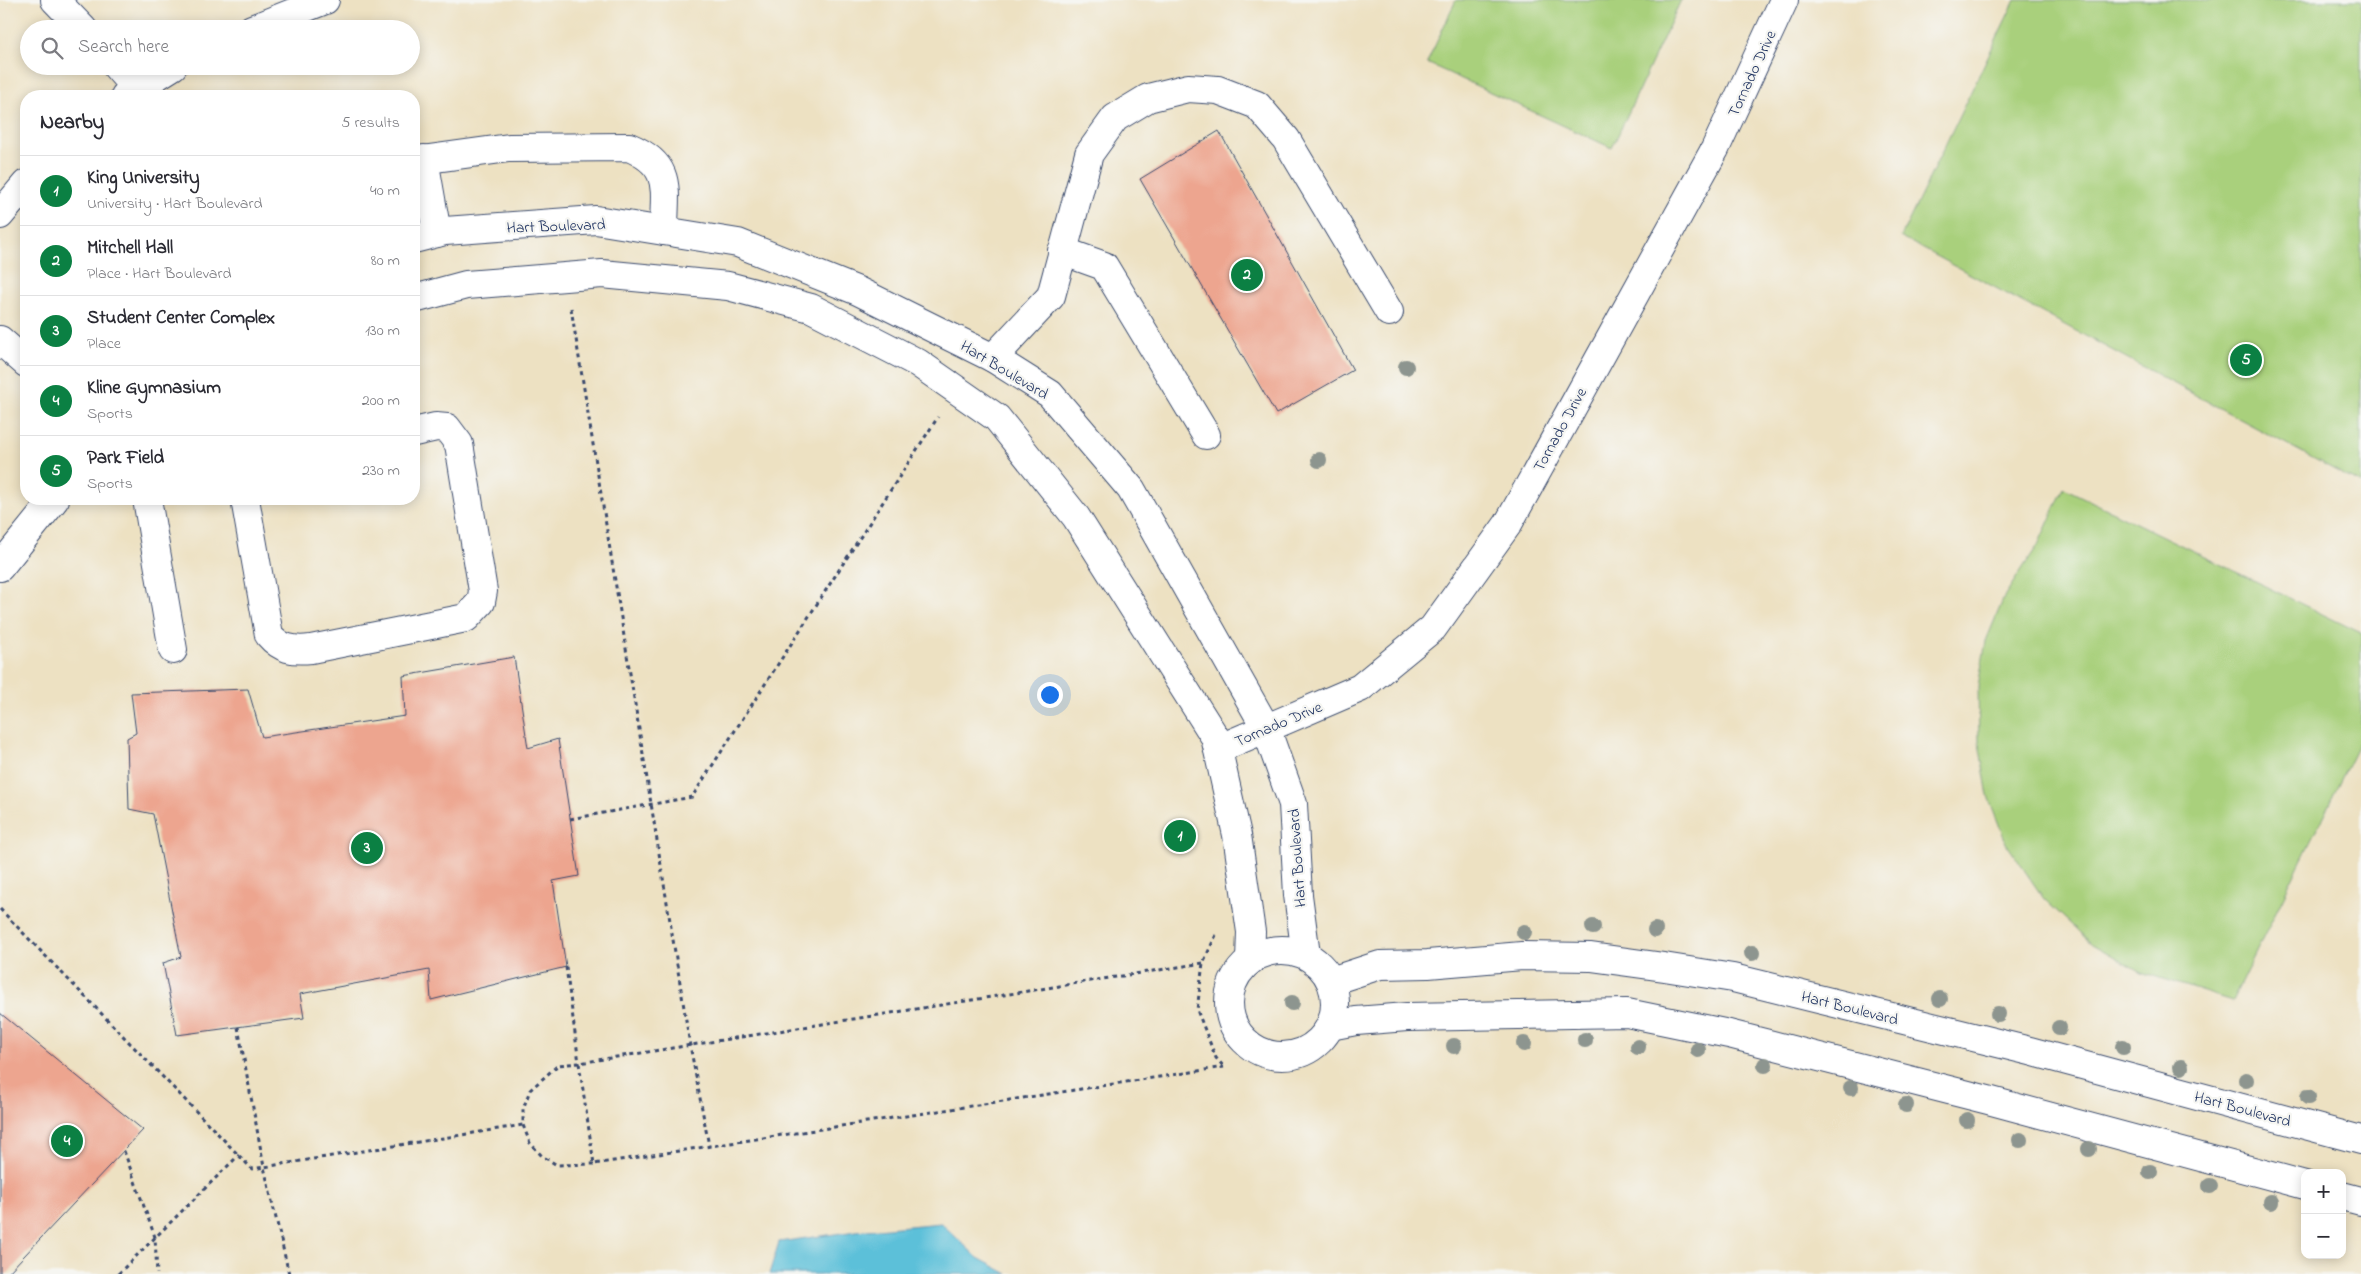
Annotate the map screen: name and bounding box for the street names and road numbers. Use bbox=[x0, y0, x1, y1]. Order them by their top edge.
street label: Tornado Drive bbox=[1722, 26, 1784, 121]
street label: Hart Boulevard bbox=[506, 213, 606, 241]
street label: Hart Boulevard bbox=[955, 335, 1053, 407]
street label: Tornado Drive bbox=[1528, 383, 1594, 476]
street label: Tornado Drive bbox=[1231, 695, 1327, 754]
street label: Hart Boulevard bbox=[1283, 808, 1313, 908]
street label: Hart Boulevard bbox=[1799, 985, 1900, 1033]
street label: Hart Boulevard bbox=[2192, 1086, 2293, 1134]

